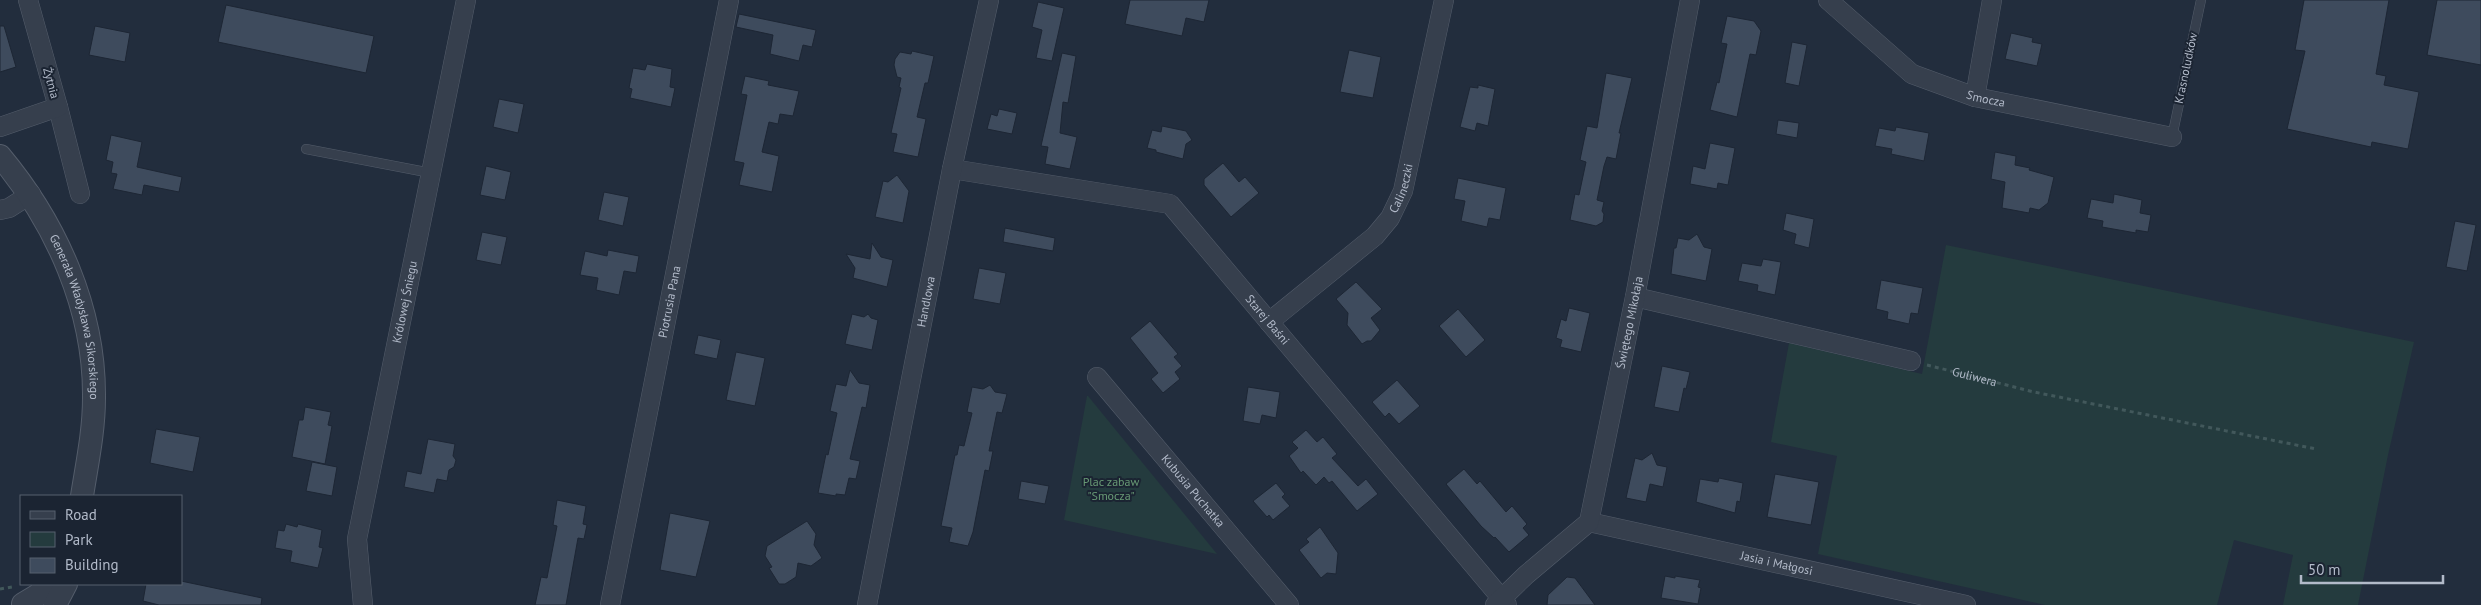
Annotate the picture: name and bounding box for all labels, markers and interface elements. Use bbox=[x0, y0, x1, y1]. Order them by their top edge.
street label: Krasnoludków bbox=[2171, 31, 2200, 105]
street label: Żytnia bbox=[40, 66, 63, 100]
street label: Smocza bbox=[1965, 87, 2007, 110]
street label: Calineczki bbox=[1386, 162, 1416, 215]
street label: Generała Władysława Sikorskiego bbox=[47, 232, 102, 400]
street label: Królowej Śniegu bbox=[389, 259, 420, 344]
street label: Piotrusia Pana bbox=[655, 264, 684, 339]
street label: Handlowa bbox=[913, 275, 938, 328]
street label: Świętego Mikołaja bbox=[1613, 275, 1646, 370]
street label: Starej Baśni bbox=[1242, 291, 1293, 348]
street label: Guliwera bbox=[1951, 364, 1999, 389]
street label: Kubusia Puchatka bbox=[1159, 451, 1228, 530]
park label: Plac zabaw "Smocza" bbox=[1083, 474, 1140, 503]
legend bbox=[20, 495, 182, 585]
text: Road bbox=[65, 505, 97, 524]
text: Park bbox=[65, 530, 93, 549]
street label: Jasia i Małgosi bbox=[1738, 547, 1814, 578]
scale bar bbox=[2301, 552, 2444, 584]
text: Building bbox=[65, 555, 119, 574]
text: 50 m bbox=[2308, 560, 2341, 579]

